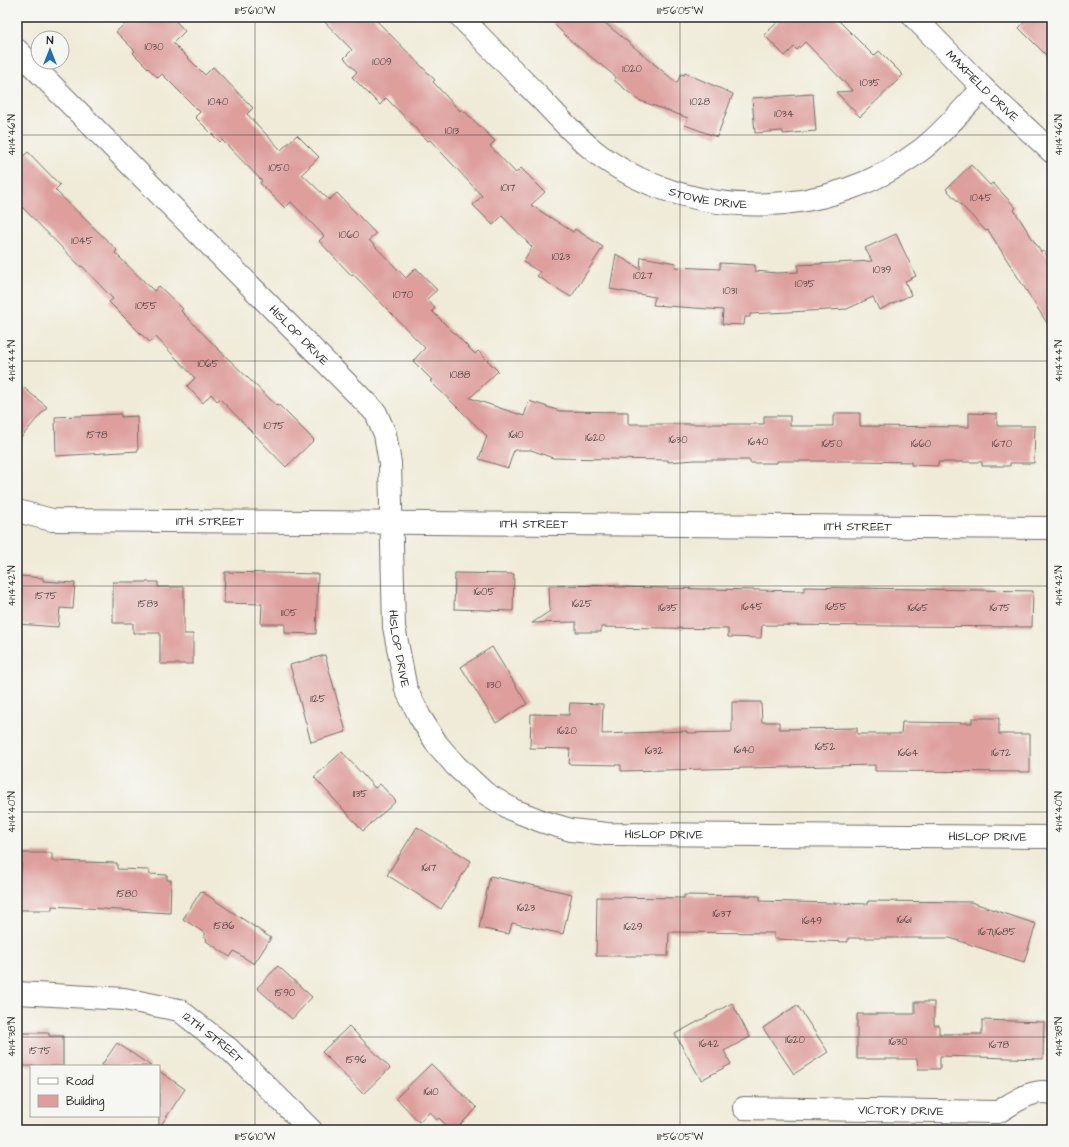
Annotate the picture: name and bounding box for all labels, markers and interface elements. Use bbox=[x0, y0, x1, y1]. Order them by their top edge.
text: 111°56'10"W bbox=[235, 4, 276, 18]
text: 111°56'05"W bbox=[657, 4, 704, 18]
north arrow bbox=[30, 30, 70, 70]
text: N bbox=[47, 33, 54, 48]
house number: 1030 bbox=[145, 40, 163, 54]
street label: MAXFIELD DRIVE bbox=[942, 46, 1022, 125]
house number: 1009 bbox=[372, 55, 392, 69]
house number: 1020 bbox=[622, 62, 642, 76]
house number: 1035 bbox=[860, 76, 880, 90]
house number: 1040 bbox=[208, 95, 228, 109]
house number: 1028 bbox=[690, 95, 710, 109]
house number: 1034 bbox=[774, 107, 794, 121]
text: 41°14'46"N bbox=[5, 114, 19, 156]
text: 41°14'46"N bbox=[1052, 114, 1066, 156]
house number: 1013 bbox=[445, 124, 459, 138]
house number: 1050 bbox=[269, 161, 289, 175]
house number: 1017 bbox=[500, 181, 516, 195]
street label: STOWE DRIVE bbox=[667, 183, 747, 213]
house number: 1045 bbox=[970, 191, 992, 205]
house number: 1060 bbox=[339, 228, 359, 242]
house number: 1045 bbox=[71, 234, 93, 248]
house number: 1023 bbox=[552, 250, 570, 264]
house number: 1039 bbox=[873, 263, 891, 277]
house number: 1027 bbox=[633, 269, 653, 283]
house number: 1035 bbox=[795, 277, 815, 291]
house number: 1031 bbox=[723, 284, 738, 298]
house number: 1070 bbox=[393, 288, 413, 302]
house number: 1055 bbox=[135, 299, 157, 313]
street label: HISLOP DRIVE bbox=[265, 301, 333, 369]
text: 41°14'44"N bbox=[5, 340, 19, 382]
text: 41°14'44"N bbox=[1052, 340, 1066, 382]
house number: 1065 bbox=[198, 357, 218, 371]
house number: 1088 bbox=[450, 368, 471, 382]
house number: 1075 bbox=[264, 419, 284, 433]
house number: 1578 bbox=[87, 428, 108, 442]
house number: 1610 bbox=[508, 428, 524, 442]
house number: 1620 bbox=[585, 431, 605, 445]
house number: 1630 bbox=[669, 433, 687, 447]
house number: 1640 bbox=[748, 435, 768, 449]
house number: 1650 bbox=[822, 437, 842, 451]
house number: 1660 bbox=[911, 437, 931, 451]
house number: 1670 bbox=[992, 437, 1012, 451]
street label: 11TH STREET bbox=[176, 512, 245, 530]
street label: 11TH STREET bbox=[500, 515, 568, 533]
street label: 11TH STREET bbox=[824, 518, 892, 535]
text: 41°14'42"N bbox=[5, 565, 19, 607]
text: 41°14'42"N bbox=[1052, 565, 1066, 607]
house number: 1605 bbox=[474, 585, 494, 599]
house number: 1575 bbox=[35, 589, 57, 603]
house number: 1583 bbox=[138, 597, 158, 611]
house number: 1625 bbox=[572, 597, 592, 611]
house number: 1645 bbox=[741, 600, 763, 614]
house number: 1655 bbox=[825, 600, 847, 614]
house number: 1635 bbox=[658, 601, 678, 615]
house number: 1665 bbox=[908, 601, 928, 615]
house number: 1675 bbox=[990, 601, 1010, 615]
house number: 1105 bbox=[281, 606, 297, 620]
street label: HISLOP DRIVE bbox=[385, 610, 414, 689]
house number: 1130 bbox=[487, 678, 501, 692]
house number: 1125 bbox=[310, 692, 326, 706]
house number: 1620 bbox=[557, 724, 577, 738]
house number: 1652 bbox=[815, 740, 835, 754]
house number: 1640 bbox=[734, 743, 754, 757]
house number: 1632 bbox=[645, 744, 663, 758]
house number: 1664 bbox=[898, 746, 919, 760]
house number: 1672 bbox=[991, 746, 1011, 760]
house number: 1135 bbox=[353, 787, 367, 801]
text: 41°14'40"N bbox=[5, 791, 19, 833]
text: 41°14'40"N bbox=[1052, 791, 1066, 833]
street label: HISLOP DRIVE bbox=[624, 826, 703, 843]
street label: HISLOP DRIVE bbox=[948, 828, 1027, 845]
house number: 1617 bbox=[422, 861, 436, 875]
house number: 1580 bbox=[116, 887, 138, 901]
house number: 1623 bbox=[517, 901, 535, 915]
house number: 1637 bbox=[713, 907, 731, 921]
house number: 1661 bbox=[896, 913, 912, 927]
house number: 1649 bbox=[802, 914, 822, 928]
house number: 1586 bbox=[213, 919, 235, 933]
house number: 1629 bbox=[624, 920, 643, 934]
house number: 1671;1685 bbox=[978, 925, 1016, 939]
house number: 1590 bbox=[275, 986, 295, 1000]
street label: 12TH STREET bbox=[179, 1008, 247, 1067]
text: 41°14'38"N bbox=[5, 1017, 19, 1057]
text: 41°14'38"N bbox=[1052, 1017, 1066, 1057]
house number: 1620 bbox=[785, 1033, 805, 1047]
house number: 1630 bbox=[889, 1035, 907, 1049]
house number: 1642 bbox=[699, 1037, 719, 1051]
house number: 1678 bbox=[989, 1038, 1010, 1052]
house number: 1575 bbox=[29, 1044, 51, 1058]
house number: 1596 bbox=[346, 1053, 367, 1067]
legend bbox=[30, 1065, 160, 1117]
text: Road bbox=[66, 1073, 94, 1090]
house number: 1610 bbox=[423, 1085, 439, 1099]
text: Building bbox=[66, 1093, 104, 1111]
street label: VICTORY DRIVE bbox=[858, 1101, 944, 1120]
text: 111°56'10"W bbox=[235, 1130, 276, 1144]
text: 111°56'05"W bbox=[657, 1130, 704, 1144]

